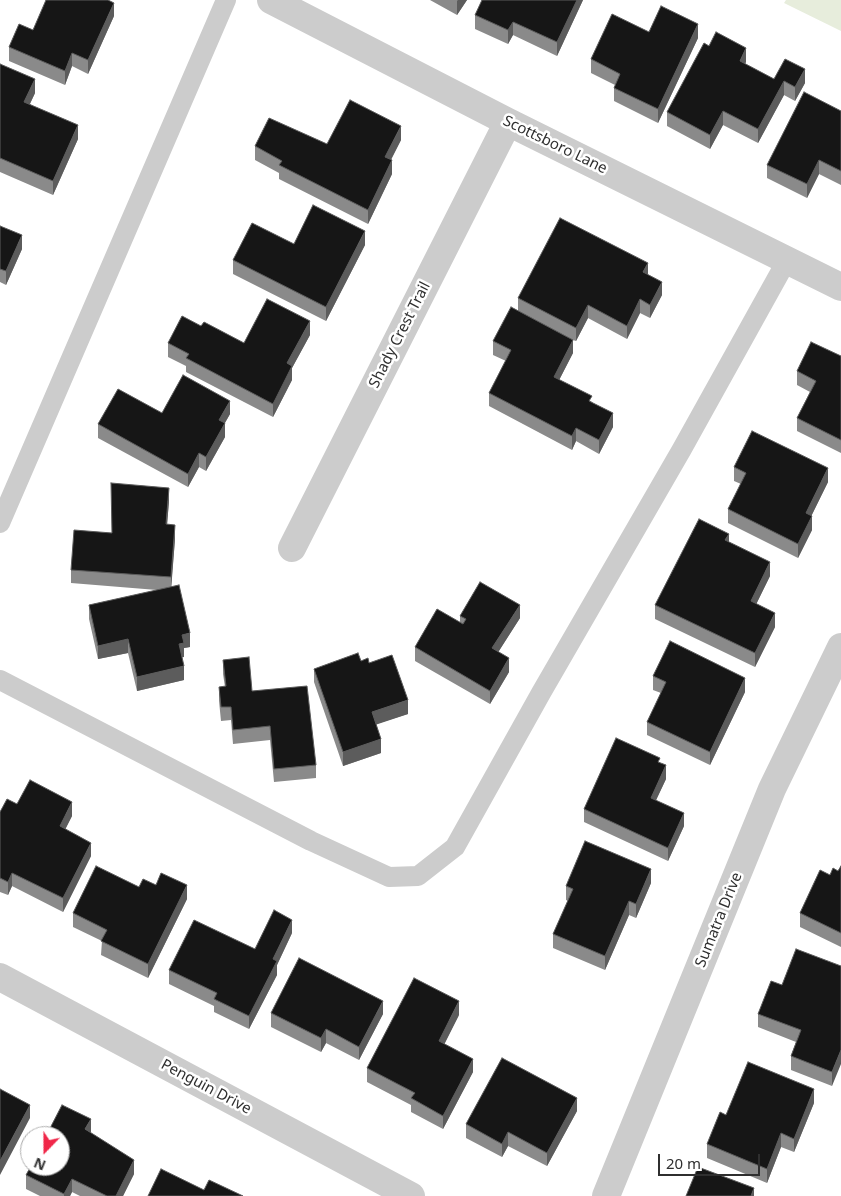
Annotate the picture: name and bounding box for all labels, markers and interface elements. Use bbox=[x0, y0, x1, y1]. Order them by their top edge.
street label: Scottsboro Lane bbox=[500, 112, 610, 178]
street label: Shady Crest Trail bbox=[365, 279, 435, 391]
street label: Sumatra Drive bbox=[692, 870, 746, 970]
street label: Penguin Drive bbox=[158, 1056, 254, 1118]
north arrow bbox=[20, 1126, 70, 1176]
scale bar bbox=[661, 1144, 764, 1176]
text: 20 m bbox=[666, 1153, 701, 1173]
text: N bbox=[31, 1154, 48, 1175]

